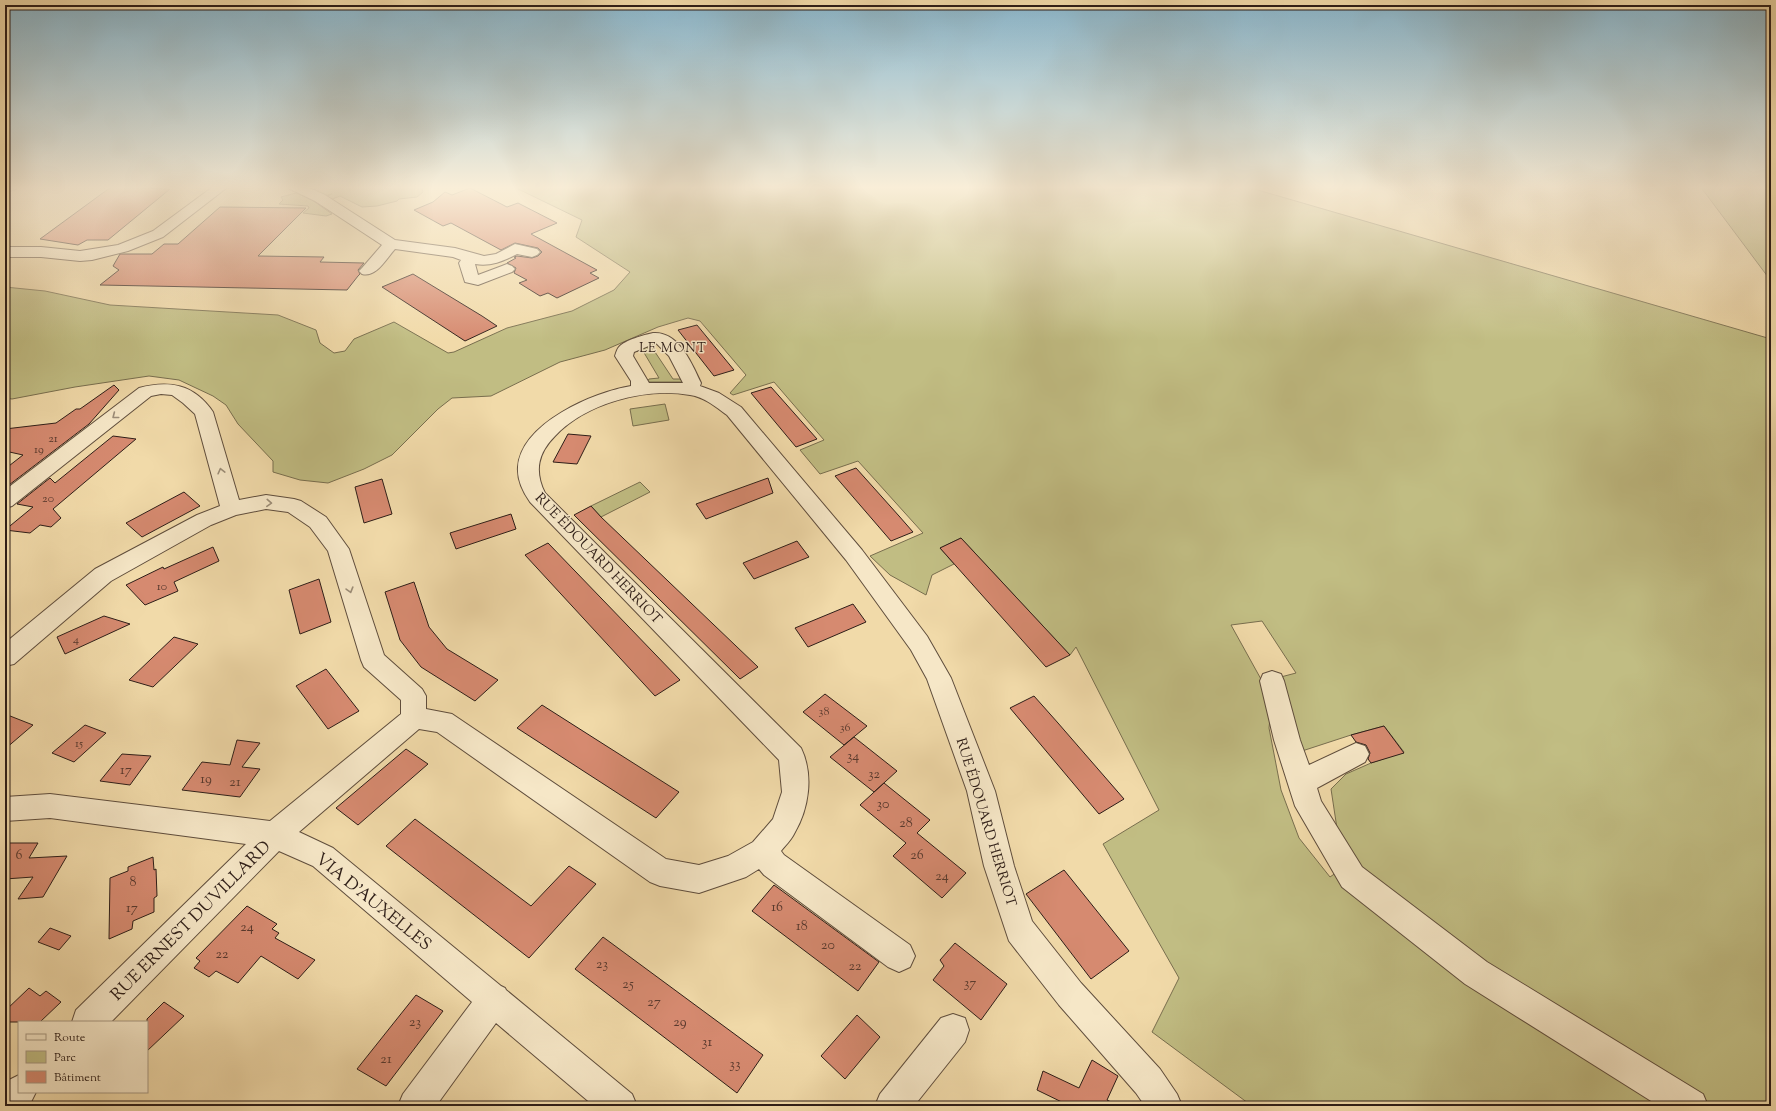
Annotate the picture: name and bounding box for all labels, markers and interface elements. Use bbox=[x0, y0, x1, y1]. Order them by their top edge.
district label: LE MONT bbox=[639, 340, 707, 358]
one-way arrow bbox=[112, 411, 119, 418]
house number: 21 bbox=[48, 430, 58, 448]
house number: 19 bbox=[34, 441, 44, 459]
one-way arrow bbox=[217, 468, 226, 475]
street label: RUE ÉDOUARD HERRIOT bbox=[529, 489, 666, 630]
house number: 20 bbox=[42, 490, 54, 508]
one-way arrow bbox=[266, 499, 272, 508]
house number: 10 bbox=[157, 578, 167, 596]
one-way arrow bbox=[345, 586, 354, 593]
house number: 4 bbox=[73, 631, 79, 649]
house number: 38 bbox=[819, 703, 829, 721]
house number: 36 bbox=[840, 719, 850, 737]
house number: 15 bbox=[75, 735, 83, 753]
street label: RUE ÉDOUARD HERRIOT bbox=[950, 736, 1020, 910]
house number: 34 bbox=[847, 747, 859, 767]
house number: 17 bbox=[120, 761, 132, 781]
house number: 32 bbox=[868, 765, 881, 785]
house number: 19 bbox=[200, 770, 212, 790]
house number: 21 bbox=[229, 773, 241, 793]
house number: 30 bbox=[877, 795, 889, 815]
house number: 28 bbox=[899, 814, 913, 834]
street label: RUE ERNEST DUVILLARD bbox=[106, 836, 277, 1007]
house number: 6 bbox=[16, 846, 23, 866]
house number: 26 bbox=[910, 846, 924, 866]
street label: VIA D'AUXELLES bbox=[309, 848, 436, 957]
house number: 24 bbox=[935, 867, 949, 887]
house number: 8 bbox=[130, 873, 137, 893]
house number: 16 bbox=[771, 898, 783, 918]
house number: 17 bbox=[126, 899, 138, 919]
house number: 18 bbox=[796, 917, 808, 937]
house number: 24 bbox=[240, 918, 254, 938]
house number: 20 bbox=[821, 936, 835, 956]
house number: 22 bbox=[215, 945, 229, 965]
house number: 23 bbox=[596, 955, 608, 975]
house number: 22 bbox=[848, 957, 862, 977]
house number: 37 bbox=[964, 974, 976, 994]
house number: 25 bbox=[622, 975, 634, 995]
house number: 27 bbox=[647, 993, 661, 1013]
house number: 23 bbox=[409, 1013, 421, 1033]
house number: 29 bbox=[673, 1013, 687, 1033]
legend bbox=[18, 1021, 148, 1093]
text: Route bbox=[54, 1029, 86, 1047]
house number: 31 bbox=[702, 1033, 712, 1053]
text: Parc bbox=[54, 1049, 76, 1067]
house number: 21 bbox=[380, 1050, 392, 1070]
house number: 33 bbox=[729, 1055, 741, 1075]
text: Bâtiment bbox=[54, 1069, 101, 1087]

